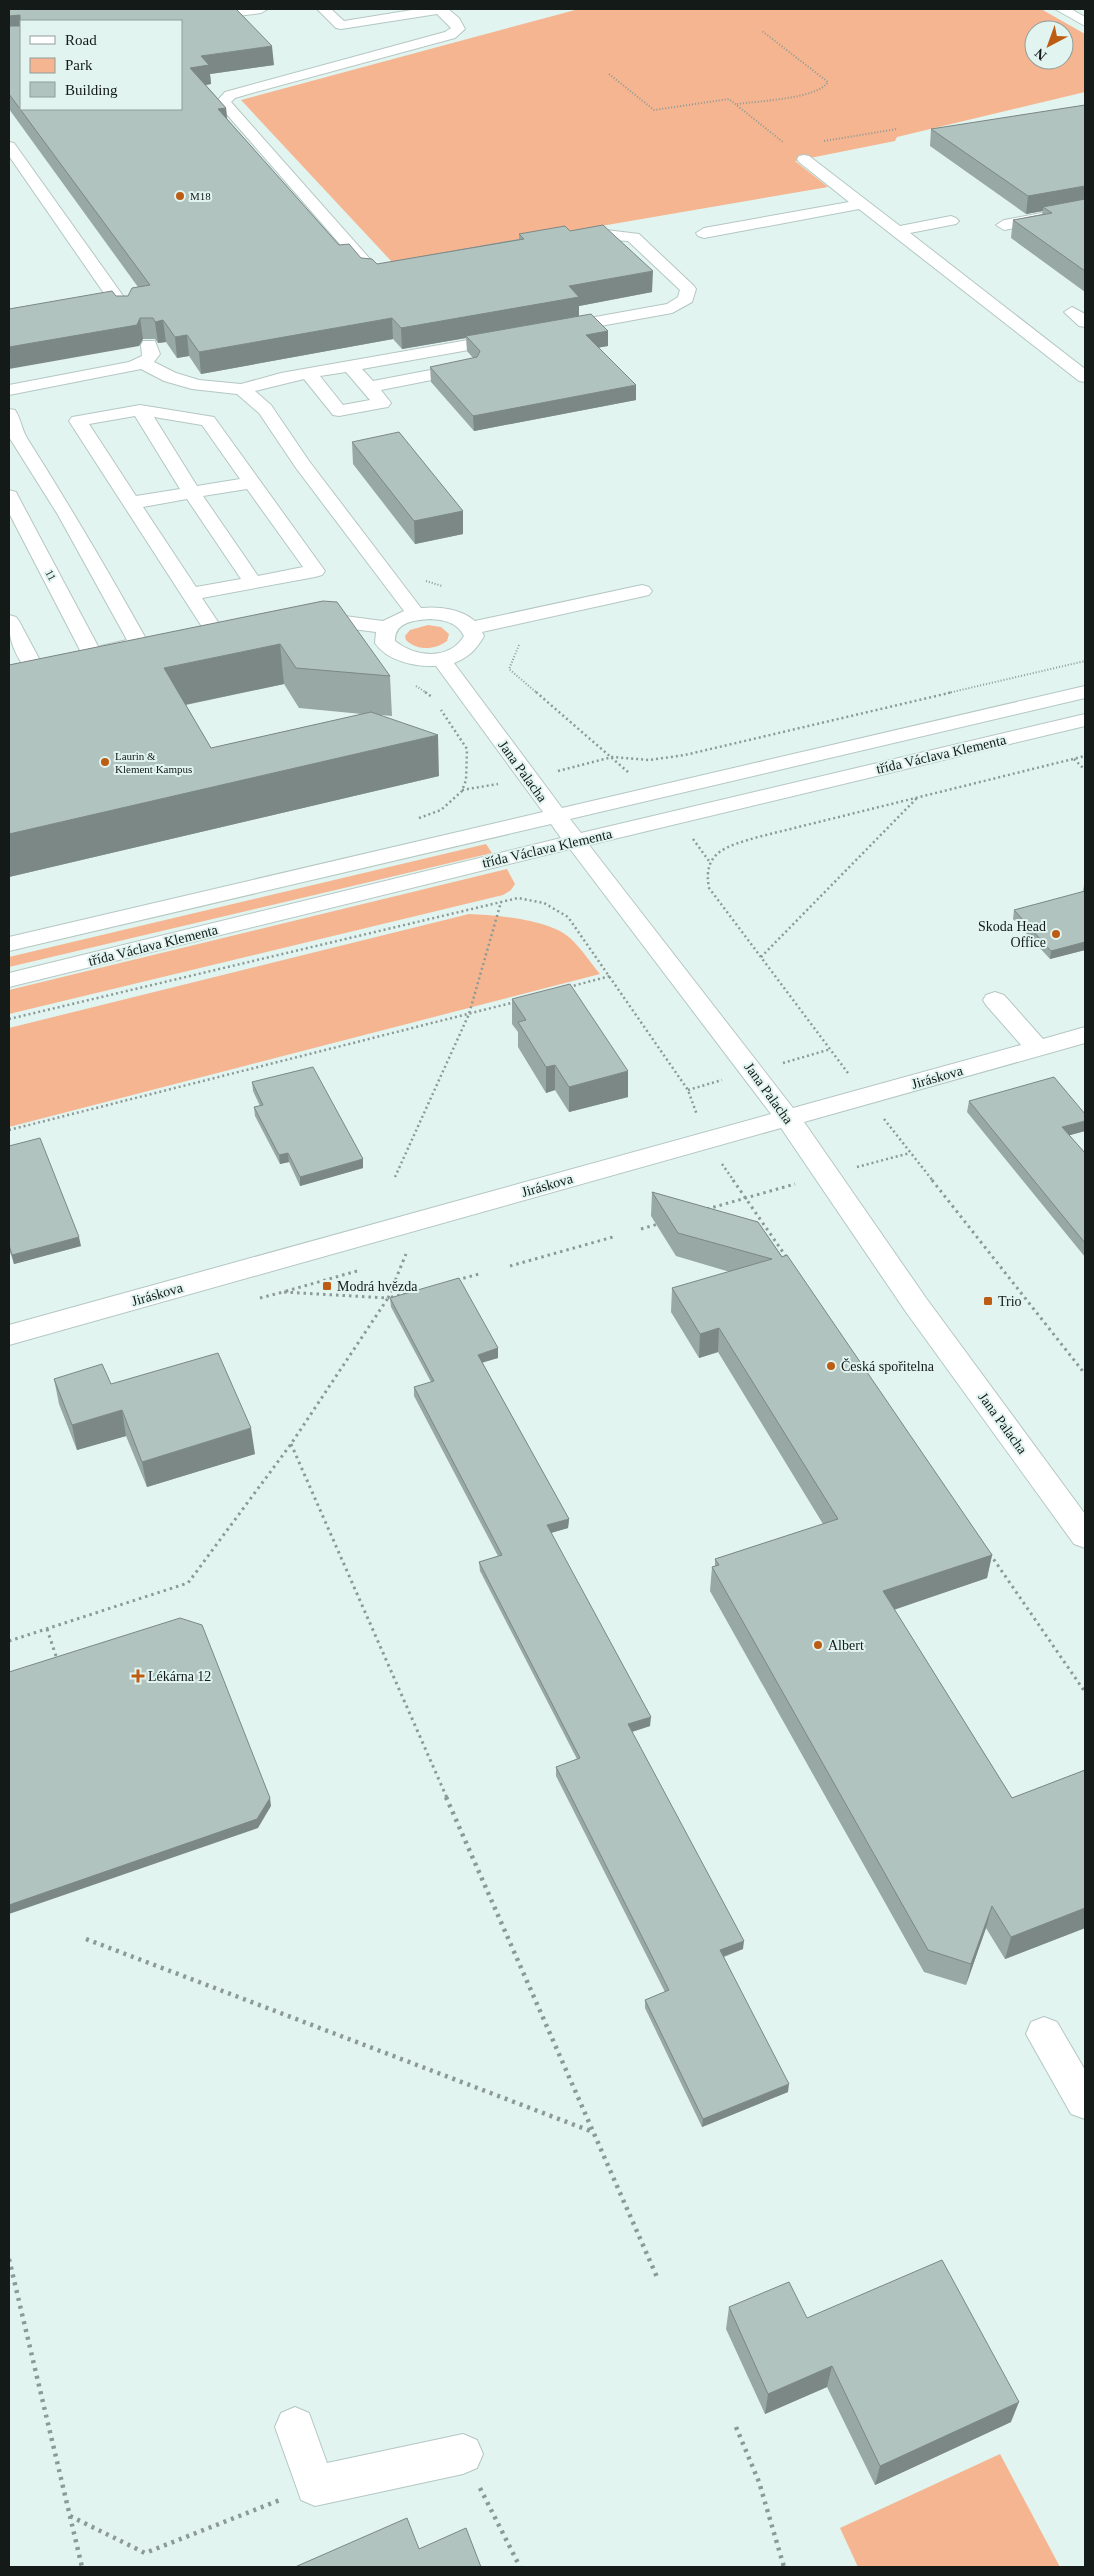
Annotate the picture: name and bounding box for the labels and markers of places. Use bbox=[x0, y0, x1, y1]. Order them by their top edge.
marker: M18 bbox=[174, 190, 186, 202]
place label: M18 bbox=[190, 190, 211, 202]
place label: Laurin & Klement Kampus bbox=[115, 750, 192, 775]
marker: Laurin & Klement Kampus bbox=[99, 756, 111, 768]
place label: Skoda Head Office bbox=[978, 919, 1046, 950]
marker: Skoda Head Office bbox=[1050, 928, 1062, 940]
place label: Modrá hvězda bbox=[337, 1279, 418, 1294]
marker: Modrá hvězda bbox=[321, 1280, 333, 1292]
place label: Trio bbox=[998, 1294, 1022, 1309]
marker: Trio bbox=[982, 1295, 994, 1307]
place label: Česká spořitelna bbox=[841, 1358, 935, 1374]
marker: Česká spořitelna bbox=[825, 1360, 837, 1372]
place label: Albert bbox=[828, 1638, 864, 1653]
marker: Albert bbox=[812, 1639, 824, 1651]
place label: Lékárna 12 bbox=[148, 1669, 211, 1684]
marker: Lékárna 12 bbox=[132, 1670, 144, 1682]

